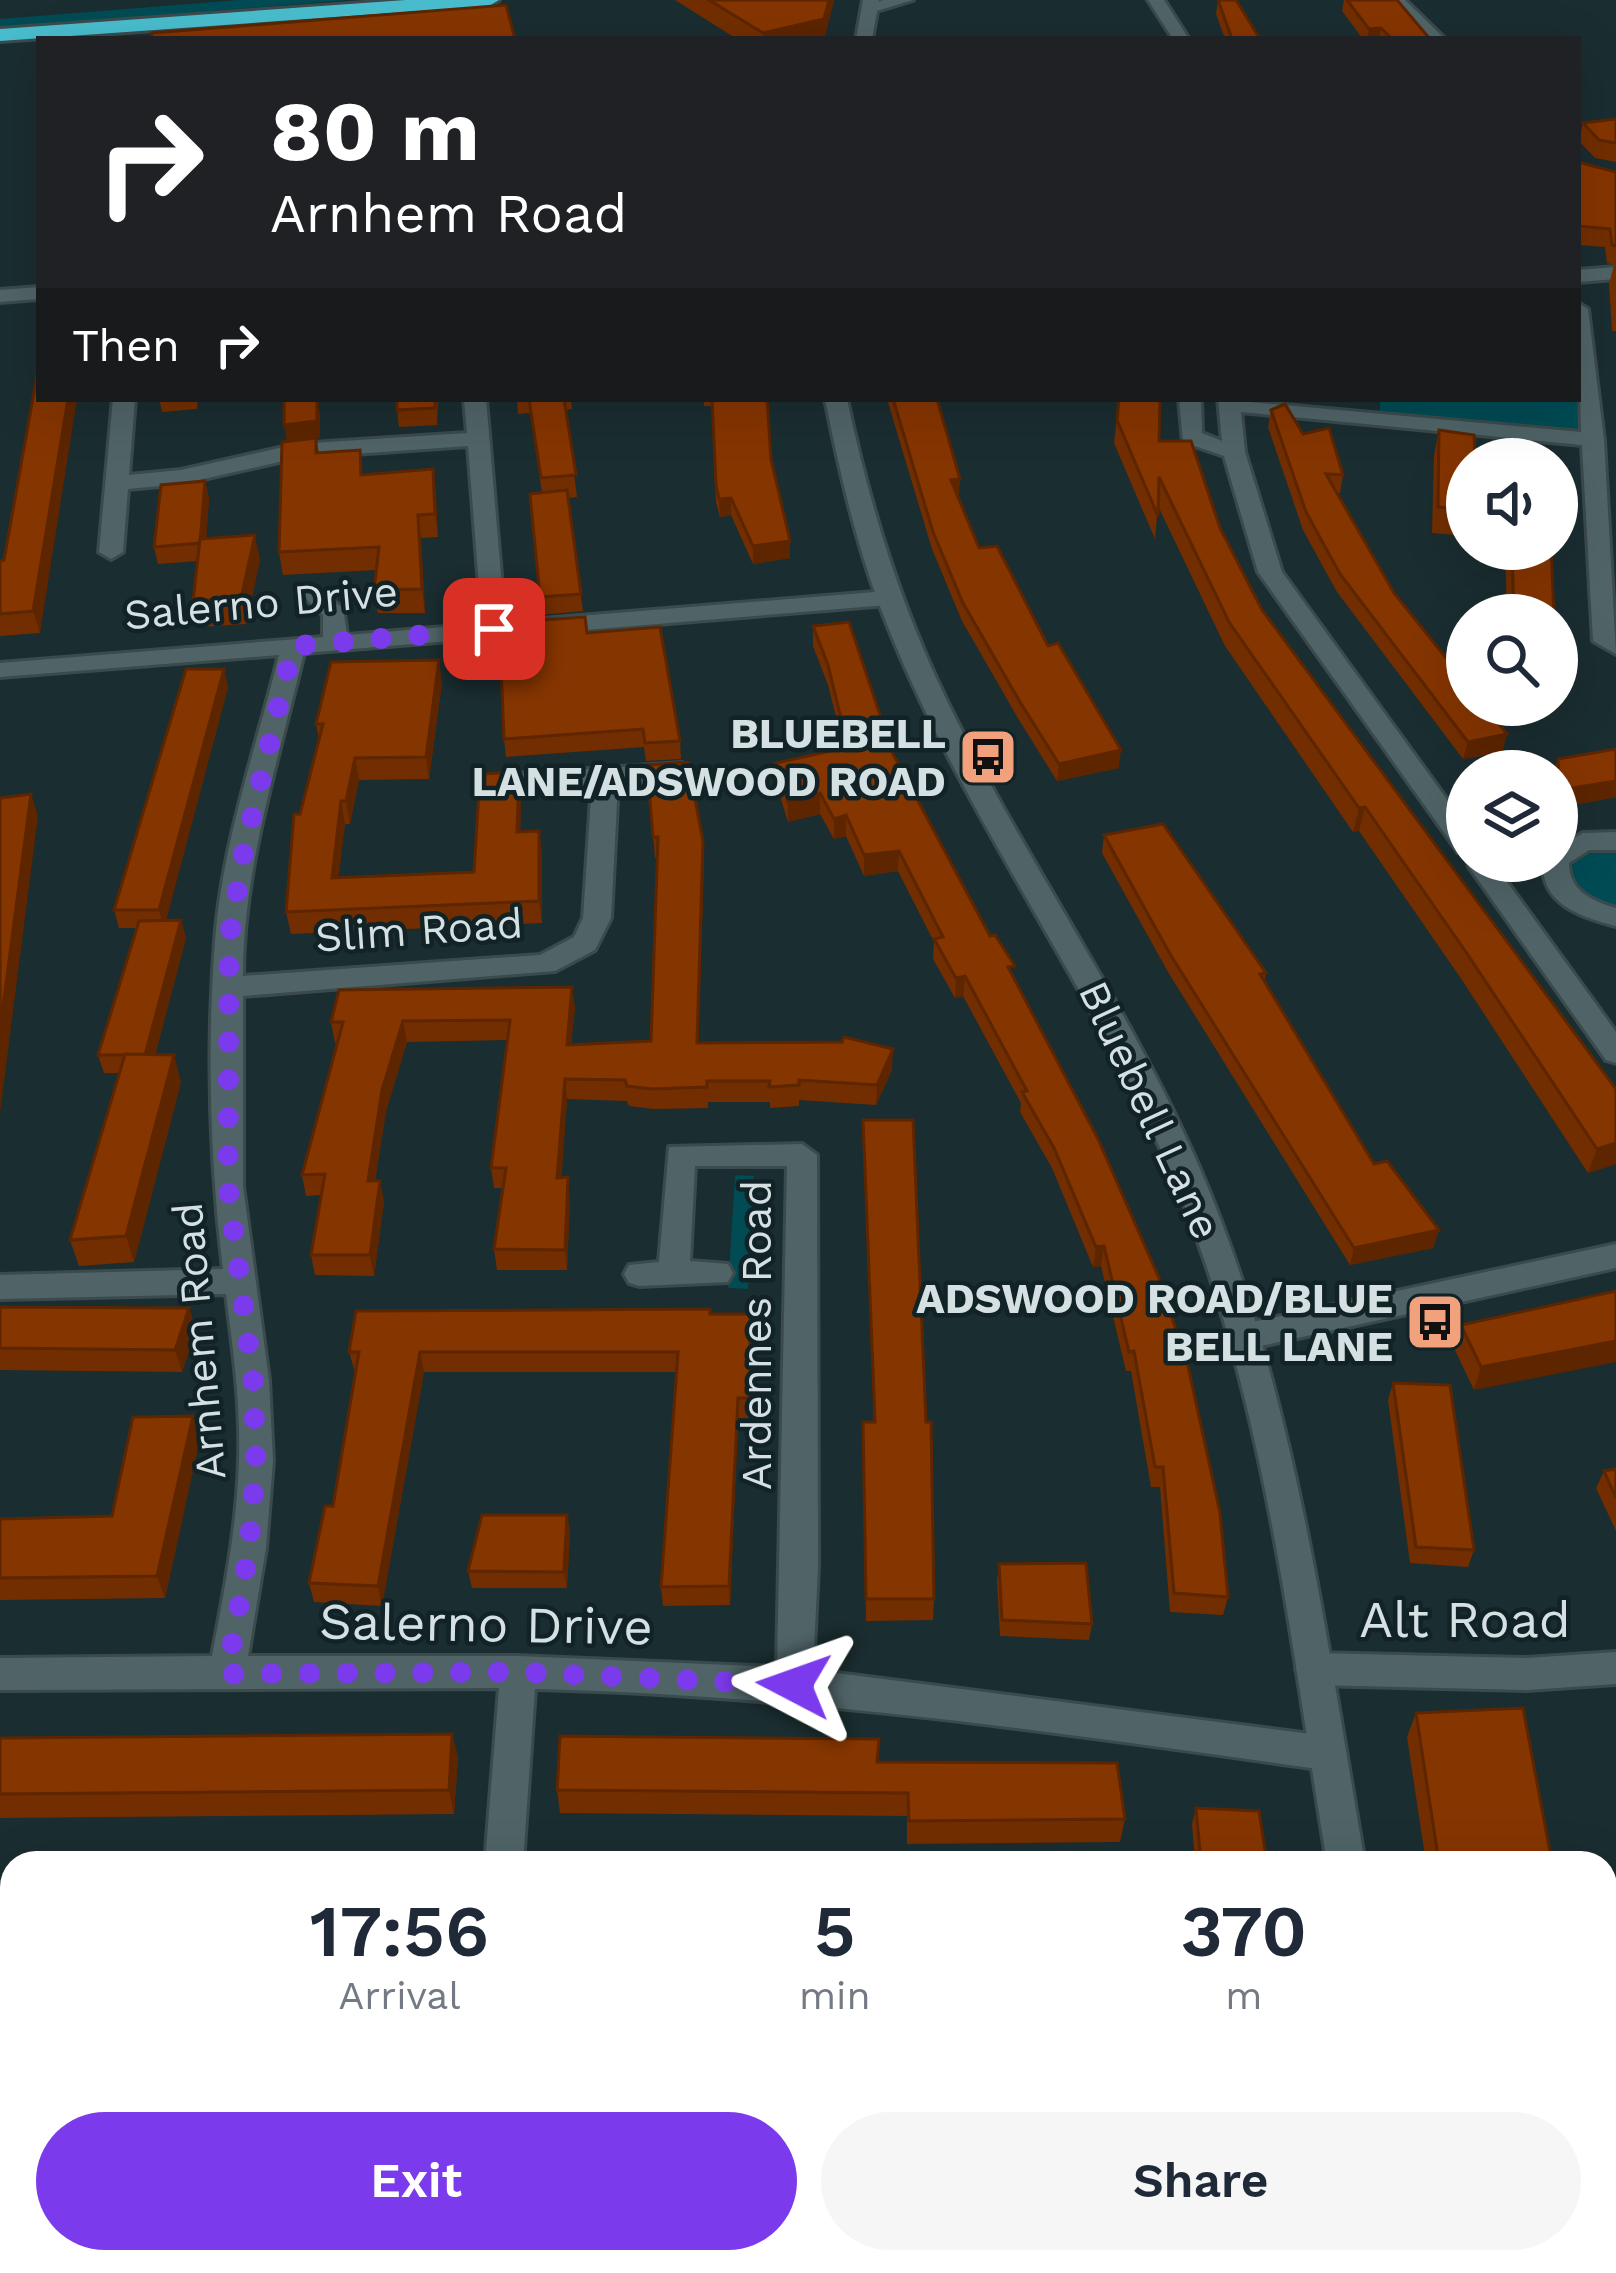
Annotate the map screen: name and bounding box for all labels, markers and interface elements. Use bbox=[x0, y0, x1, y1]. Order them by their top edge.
text: 80 m bbox=[270, 82, 480, 180]
icon: right bbox=[72, 84, 228, 240]
text: Arnhem Road bbox=[270, 182, 627, 245]
icon: right bbox=[204, 312, 270, 378]
text: Then bbox=[72, 319, 180, 372]
map controls bbox=[1446, 438, 1578, 882]
button: sound bbox=[1446, 438, 1578, 570]
street label: Salerno Drive bbox=[122, 567, 400, 639]
pin bbox=[443, 578, 545, 680]
button: search bbox=[1446, 594, 1578, 726]
icon: arrive bbox=[461, 596, 527, 662]
place label: BLUEBELL LANE/ADSWOOD ROAD bbox=[472, 709, 946, 806]
bus stop icon: BLUEBELL LANE/ADSWOOD ROAD bbox=[957, 726, 1019, 788]
button: layers bbox=[1446, 750, 1578, 882]
street label: Slim Road bbox=[314, 898, 524, 962]
street label: Bluebell Lane bbox=[1069, 973, 1231, 1247]
street label: Ardennes Road bbox=[732, 1180, 781, 1490]
street label: Arnhem Road bbox=[162, 1200, 236, 1482]
place label: ADSWOOD ROAD/BLUE BELL LANE bbox=[916, 1274, 1393, 1371]
bus stop icon: ADSWOOD ROAD/BLUE BELL LANE bbox=[1404, 1291, 1466, 1353]
street label: Alt Road bbox=[1359, 1590, 1571, 1649]
street label: Salerno Drive bbox=[319, 1592, 653, 1656]
position arrow bbox=[731, 1622, 857, 1748]
text: 17:56 bbox=[310, 1889, 489, 1973]
text: 5 bbox=[814, 1889, 856, 1973]
text: 370 bbox=[1180, 1889, 1307, 1973]
text: Arrival bbox=[339, 1973, 460, 2018]
text: min bbox=[799, 1973, 871, 2018]
text: m bbox=[1225, 1973, 1262, 2018]
button: Exit bbox=[36, 2112, 797, 2250]
button: Share bbox=[821, 2112, 1581, 2250]

